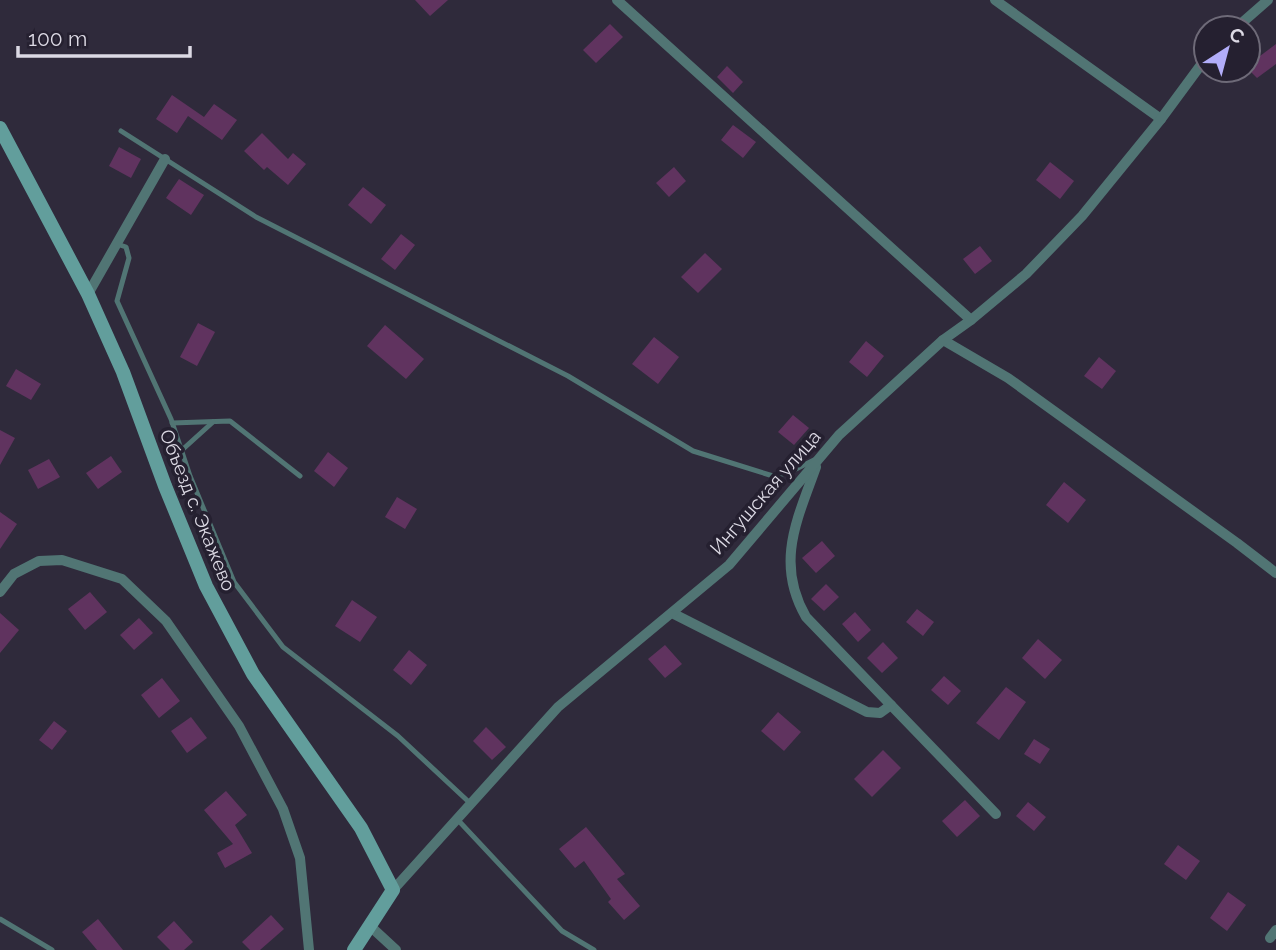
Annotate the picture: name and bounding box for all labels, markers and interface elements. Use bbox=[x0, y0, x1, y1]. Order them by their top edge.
scale bar bbox=[18, 14, 189, 58]
north arrow bbox=[1192, 14, 1262, 84]
text: С bbox=[1225, 23, 1249, 48]
text: 100 m bbox=[28, 26, 87, 51]
street label: Ингушская улица bbox=[705, 425, 825, 559]
street label: Объезд с. Экажево bbox=[155, 426, 241, 594]

